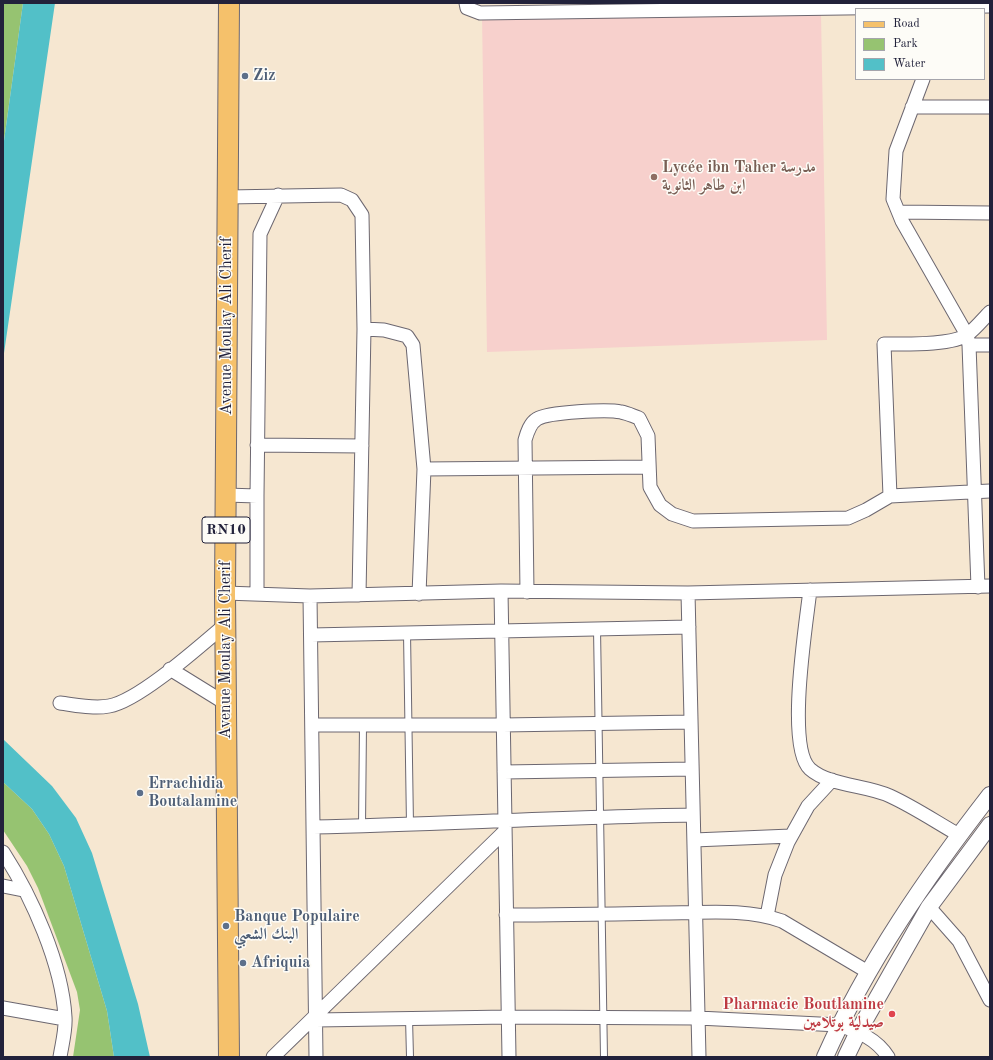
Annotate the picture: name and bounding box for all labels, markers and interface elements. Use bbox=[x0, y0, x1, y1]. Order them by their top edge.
legend bbox=[855, 8, 985, 80]
text: Road bbox=[893, 18, 920, 30]
text: Park bbox=[893, 38, 918, 50]
text: Water bbox=[893, 58, 925, 70]
place label: Ziz bbox=[253, 66, 276, 86]
marker: Ziz bbox=[240, 71, 250, 81]
place label: Lycée ibn Taher مدرسة ابن طاهر الثانوية bbox=[662, 158, 816, 196]
marker: Lycée ibn Taher مدرسة ابن طاهر الثانوية bbox=[649, 172, 659, 182]
street label: Avenue Moulay Ali Cherif bbox=[217, 237, 237, 415]
road number: RN10 bbox=[202, 517, 250, 543]
street label: Avenue Moulay Ali Cherif bbox=[216, 561, 236, 739]
place label: Errachidia Boutalamine bbox=[148, 774, 237, 812]
marker: Errachidia Boutalamine bbox=[135, 788, 145, 798]
place label: Banque Populaire البنك الشعبي bbox=[234, 907, 360, 945]
marker: Banque Populaire البنك الشعبي bbox=[221, 921, 231, 931]
place label: Afriquia bbox=[251, 953, 310, 973]
marker: Afriquia bbox=[238, 958, 248, 968]
place label: Pharmacie Boutlamine صيدلية بوتلامين bbox=[722, 995, 884, 1033]
marker: Pharmacie Boutlamine صيدلية بوتلامين bbox=[887, 1009, 897, 1019]

